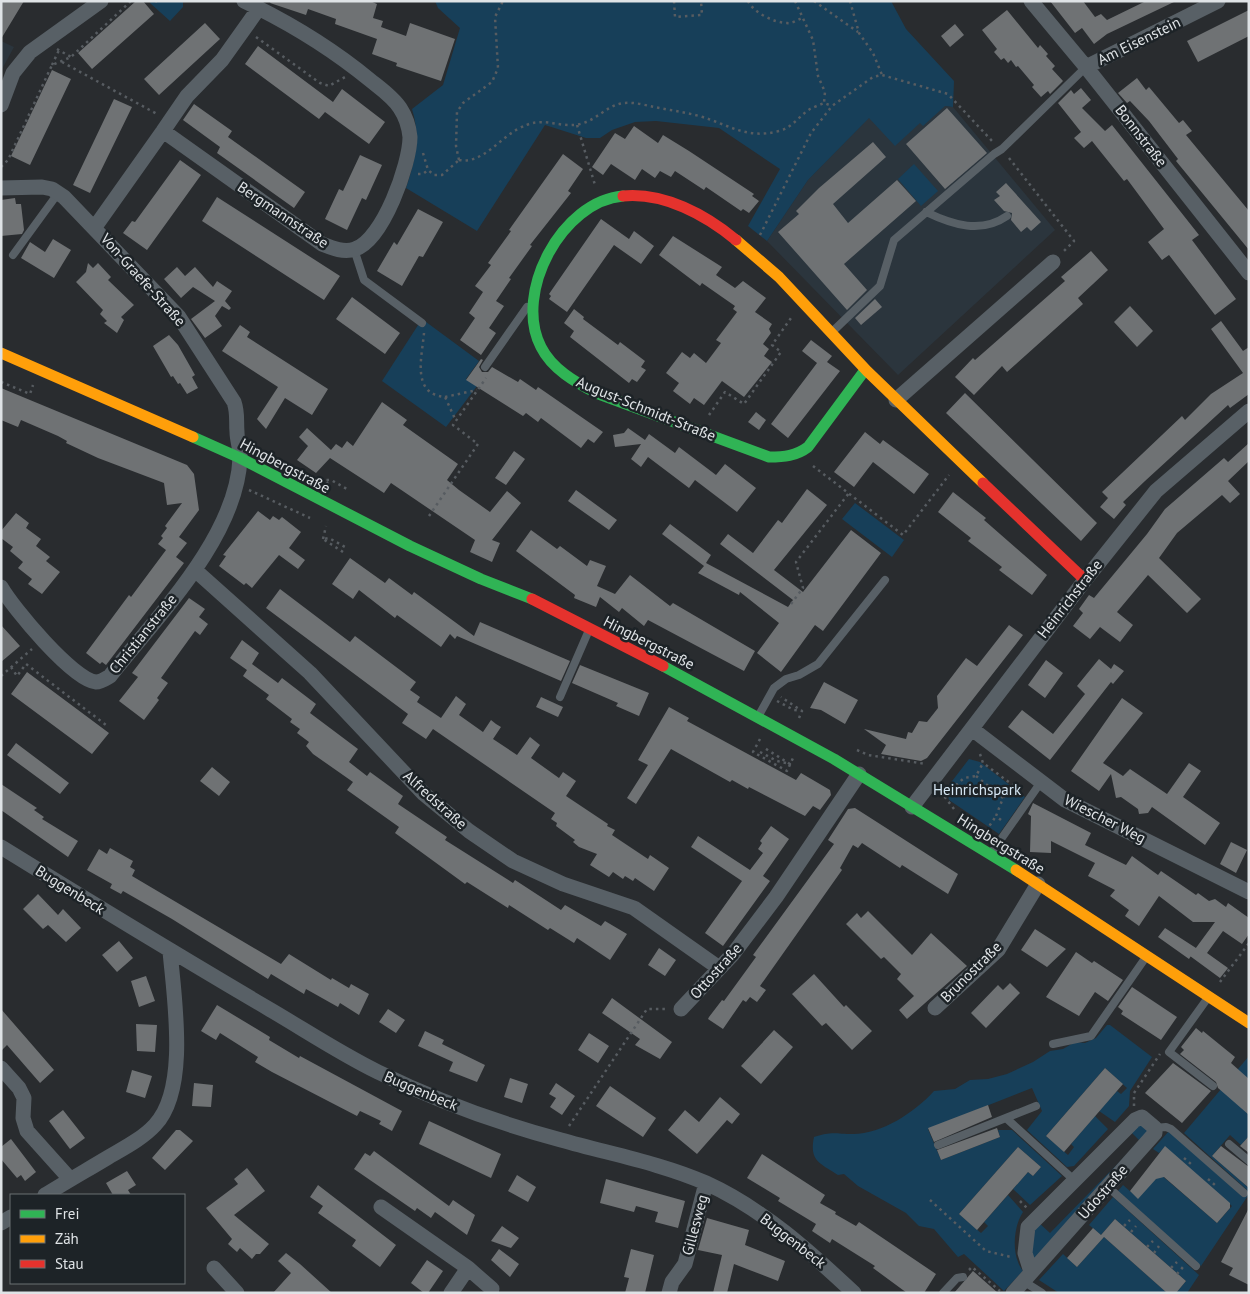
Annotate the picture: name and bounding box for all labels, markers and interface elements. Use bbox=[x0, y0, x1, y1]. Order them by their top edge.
street label: Am Eisenstein bbox=[1094, 12, 1184, 69]
street label: Bonnstraße bbox=[1111, 101, 1172, 171]
street label: Bergmannstraße bbox=[234, 177, 333, 252]
street label: Von-Graefe-Straße bbox=[96, 229, 190, 330]
street label: August-Schmidt-Straße bbox=[574, 372, 719, 445]
street label: Hingbergstraße bbox=[237, 434, 334, 497]
street label: Heinrichstraße bbox=[1033, 556, 1106, 642]
street label: Christianstraße bbox=[105, 590, 181, 678]
street label: Hingbergstraße bbox=[601, 611, 698, 674]
street label: Alfredstraße bbox=[400, 766, 471, 833]
park label: Heinrichspark bbox=[933, 780, 1022, 799]
street label: Wiescher Weg bbox=[1061, 790, 1149, 847]
street label: Hingbergstraße bbox=[954, 809, 1049, 878]
street label: Buggenbeck bbox=[32, 861, 109, 919]
street label: Brunostraße bbox=[936, 937, 1005, 1006]
street label: Ottostraße bbox=[686, 939, 746, 1003]
street label: Buggenbeck bbox=[381, 1066, 462, 1115]
street label: Udostraße bbox=[1074, 1160, 1132, 1223]
street label: Gillesweg bbox=[677, 1192, 712, 1257]
legend bbox=[10, 1194, 185, 1284]
text: Frei bbox=[55, 1204, 80, 1223]
street label: Buggenbeck bbox=[757, 1209, 831, 1273]
text: Zäh bbox=[55, 1229, 79, 1248]
text: Stau bbox=[55, 1254, 84, 1273]

